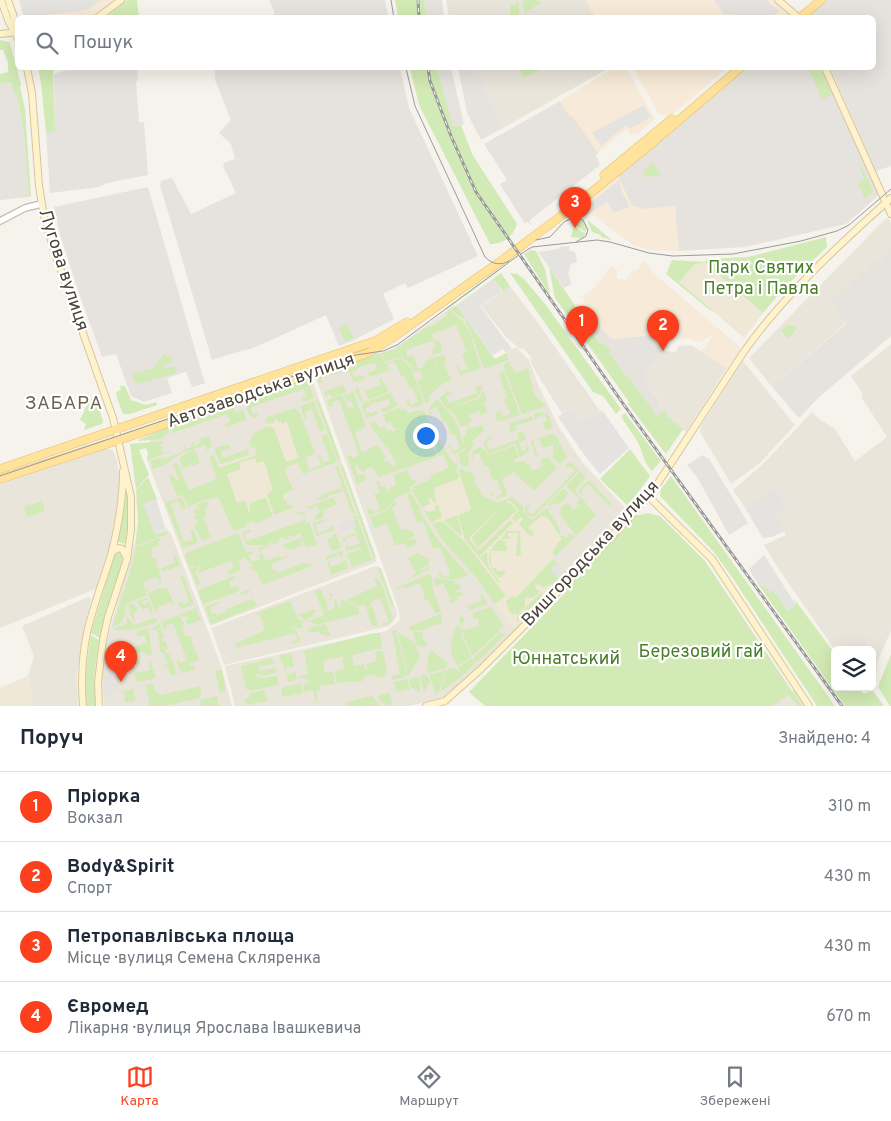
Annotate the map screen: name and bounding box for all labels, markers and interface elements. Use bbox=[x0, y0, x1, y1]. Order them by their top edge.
search box bbox=[15, 15, 876, 70]
icon: search bbox=[33, 29, 61, 57]
text: Пошук bbox=[73, 31, 133, 55]
pin: 3 bbox=[559, 187, 591, 228]
street label: Лугова вулиця bbox=[32, 206, 94, 334]
park label: Парк Святих Петра і Павла bbox=[703, 257, 819, 301]
pin: 1 bbox=[566, 306, 598, 347]
pin: 2 bbox=[647, 310, 679, 351]
street label: Автозаводська вулиця bbox=[164, 348, 358, 434]
district label: ЗАБАРА bbox=[25, 392, 103, 416]
your location bbox=[413, 423, 439, 449]
street label: Вишгородська вулиця bbox=[517, 476, 665, 632]
pin: 4 bbox=[105, 641, 137, 682]
park label: Березовий гай bbox=[639, 641, 763, 664]
map controls bbox=[831, 646, 876, 691]
button: layers bbox=[831, 646, 876, 691]
park label: Юннатський bbox=[512, 648, 620, 671]
text: Поруч bbox=[20, 725, 84, 752]
text: Знайдено: 4 bbox=[778, 729, 871, 749]
text: Пріорка bbox=[67, 785, 140, 809]
text: 1 bbox=[33, 797, 39, 817]
text: 310 m bbox=[828, 797, 871, 817]
text: Вокзал bbox=[67, 809, 123, 829]
text: Body&Spirit bbox=[67, 855, 175, 879]
text: 2 bbox=[31, 867, 41, 887]
text: 430 m bbox=[824, 867, 871, 887]
text: Спорт bbox=[67, 879, 112, 899]
text: Петропавлівська площа bbox=[67, 925, 294, 949]
text: 3 bbox=[31, 937, 41, 957]
text: 430 m bbox=[824, 937, 871, 957]
text: Місце · вулиця Семена Скляренка bbox=[67, 949, 321, 969]
text: Євромед bbox=[67, 995, 149, 1019]
text: 4 bbox=[31, 1007, 41, 1027]
text: 670 m bbox=[826, 1007, 871, 1027]
text: Лікарня · вулиця Ярослава Івашкевича bbox=[67, 1019, 361, 1039]
tab: Карта bbox=[120, 1063, 159, 1110]
tab: Маршрут bbox=[399, 1063, 459, 1110]
tab: Збережені bbox=[700, 1063, 771, 1110]

